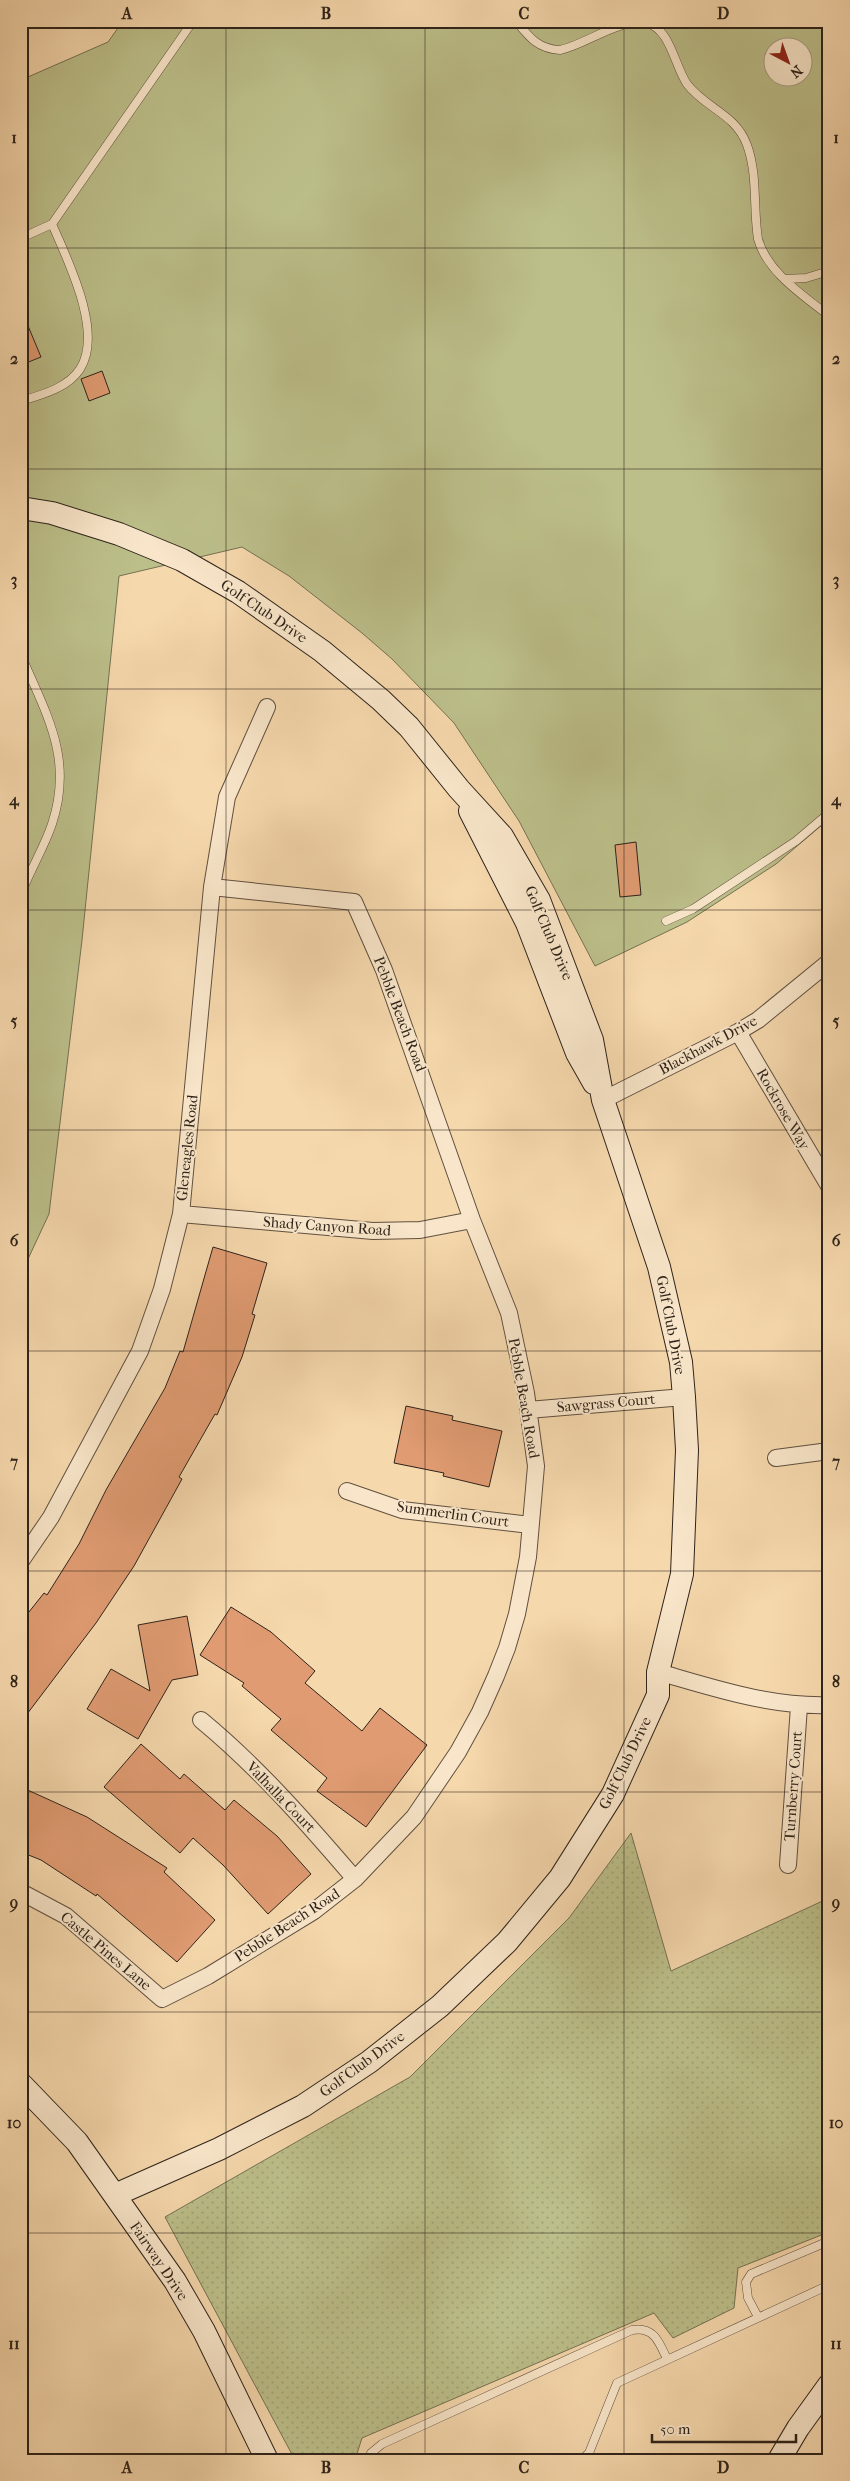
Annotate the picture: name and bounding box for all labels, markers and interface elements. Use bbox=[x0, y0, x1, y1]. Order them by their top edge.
text: A bbox=[121, 4, 133, 23]
text: B bbox=[321, 4, 331, 23]
text: C bbox=[519, 4, 530, 23]
text: D bbox=[717, 4, 729, 23]
north arrow bbox=[762, 38, 812, 88]
text: N bbox=[786, 62, 806, 82]
text: 1 bbox=[11, 128, 17, 147]
text: 1 bbox=[833, 128, 839, 147]
text: 2 bbox=[10, 349, 18, 368]
text: 2 bbox=[832, 349, 840, 368]
text: 3 bbox=[11, 570, 17, 590]
text: 3 bbox=[833, 570, 839, 590]
street label: Golf Club Drive bbox=[217, 575, 311, 647]
text: 4 bbox=[8, 790, 20, 810]
text: 4 bbox=[830, 790, 842, 810]
street label: Golf Club Drive bbox=[521, 883, 577, 983]
street label: Pebble Beach Road bbox=[370, 954, 431, 1075]
text: 5 bbox=[11, 1011, 18, 1030]
street label: Blackhawk Drive bbox=[656, 1011, 761, 1078]
text: 5 bbox=[833, 1011, 840, 1030]
street label: Rockrose Way bbox=[752, 1065, 814, 1154]
street label: Gleneagles Road bbox=[172, 1093, 202, 1202]
street label: Shady Canyon Road bbox=[262, 1213, 392, 1240]
text: 6 bbox=[10, 1231, 19, 1250]
text: 6 bbox=[832, 1231, 841, 1250]
street label: Golf Club Drive bbox=[653, 1274, 690, 1377]
street label: Pebble Beach Road bbox=[505, 1336, 544, 1460]
street label: Sawgrass Court bbox=[556, 1390, 657, 1416]
text: 7 bbox=[9, 1452, 18, 1471]
text: 7 bbox=[831, 1452, 840, 1471]
street label: Summerlin Court bbox=[396, 1497, 511, 1531]
text: 8 bbox=[10, 1672, 18, 1691]
text: 8 bbox=[832, 1672, 840, 1691]
street label: Golf Club Drive bbox=[595, 1713, 655, 1812]
street label: Turnberry Court bbox=[780, 1730, 806, 1842]
street label: Valhalla Court bbox=[242, 1757, 320, 1837]
street label: Pebble Beach Road bbox=[231, 1884, 344, 1966]
text: 9 bbox=[9, 1893, 18, 1913]
text: 9 bbox=[831, 1893, 840, 1913]
street label: Castle Pines Lane bbox=[57, 1908, 155, 1995]
street label: Golf Club Drive bbox=[316, 2027, 408, 2101]
text: 10 bbox=[7, 2113, 21, 2132]
text: 10 bbox=[829, 2113, 843, 2132]
street label: Fairway Drive bbox=[126, 2218, 192, 2304]
text: 11 bbox=[8, 2334, 20, 2353]
text: 11 bbox=[830, 2334, 842, 2353]
scale bar bbox=[652, 2411, 796, 2443]
text: 50 m bbox=[660, 2420, 691, 2438]
text: A bbox=[121, 2458, 133, 2477]
text: B bbox=[321, 2458, 331, 2477]
text: C bbox=[519, 2458, 530, 2477]
text: D bbox=[717, 2458, 729, 2477]

